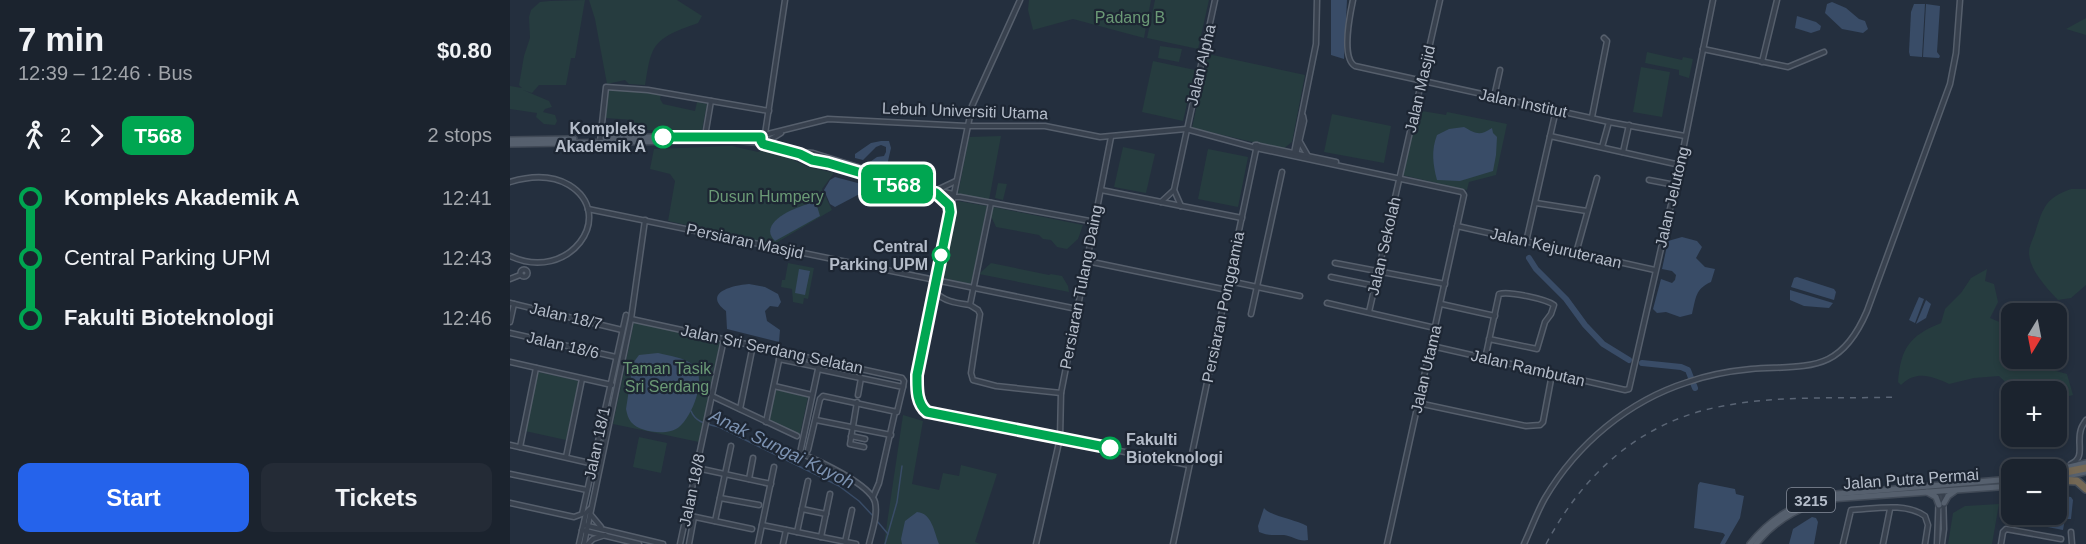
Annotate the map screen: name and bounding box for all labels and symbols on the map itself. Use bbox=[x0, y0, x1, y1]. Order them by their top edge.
park label: Padang B bbox=[1095, 9, 1165, 26]
street label: Jalan Alpha bbox=[1183, 23, 1219, 107]
street label: Jalan Masjid bbox=[1402, 44, 1438, 134]
street label: Jalan Institut bbox=[1477, 85, 1569, 121]
street label: Lebuh Universiti Utama bbox=[882, 100, 1048, 122]
place label: Kompleks Akademik A bbox=[555, 120, 646, 155]
marker: Kompleks Akademik A bbox=[652, 126, 674, 148]
street label: Jalan Jelutong bbox=[1652, 145, 1692, 249]
line badge: T568 bbox=[855, 164, 939, 204]
park label: Dusun Humpery bbox=[708, 188, 824, 205]
street label: Jalan Sekolah bbox=[1364, 195, 1404, 297]
street label: Persiaran Tulang Daing bbox=[1057, 203, 1105, 371]
street label: Persiaran Masjid bbox=[685, 220, 805, 262]
street label: Jalan Kejuruteraan bbox=[1489, 225, 1623, 271]
street label: Persiaran Ponggamia bbox=[1199, 230, 1247, 384]
place label: Central Parking UPM bbox=[829, 238, 928, 273]
marker: Central Parking UPM bbox=[932, 246, 950, 264]
street label: Jalan 18/7 bbox=[528, 299, 604, 333]
north arrow bbox=[2001, 303, 2067, 369]
street label: Jalan Sri Serdang Selatan bbox=[679, 321, 865, 377]
street label: Jalan Utama bbox=[1408, 323, 1444, 415]
street label: Jalan 18/6 bbox=[525, 328, 601, 362]
street label: Jalan Rambutan bbox=[1469, 347, 1587, 389]
park label: Taman Tasik Sri Serdang bbox=[623, 360, 712, 395]
street label: Jalan 18/1 bbox=[581, 405, 613, 481]
water label: Anak Sungai Kuyoh bbox=[706, 405, 857, 493]
place label: Fakulti Bioteknologi bbox=[1126, 431, 1223, 466]
marker: Fakulti Bioteknologi bbox=[1099, 437, 1121, 459]
street label: Jalan 18/8 bbox=[676, 452, 708, 528]
street label: Jalan Putra Permai bbox=[1843, 466, 1979, 492]
road number: 3215 bbox=[1787, 488, 1835, 512]

